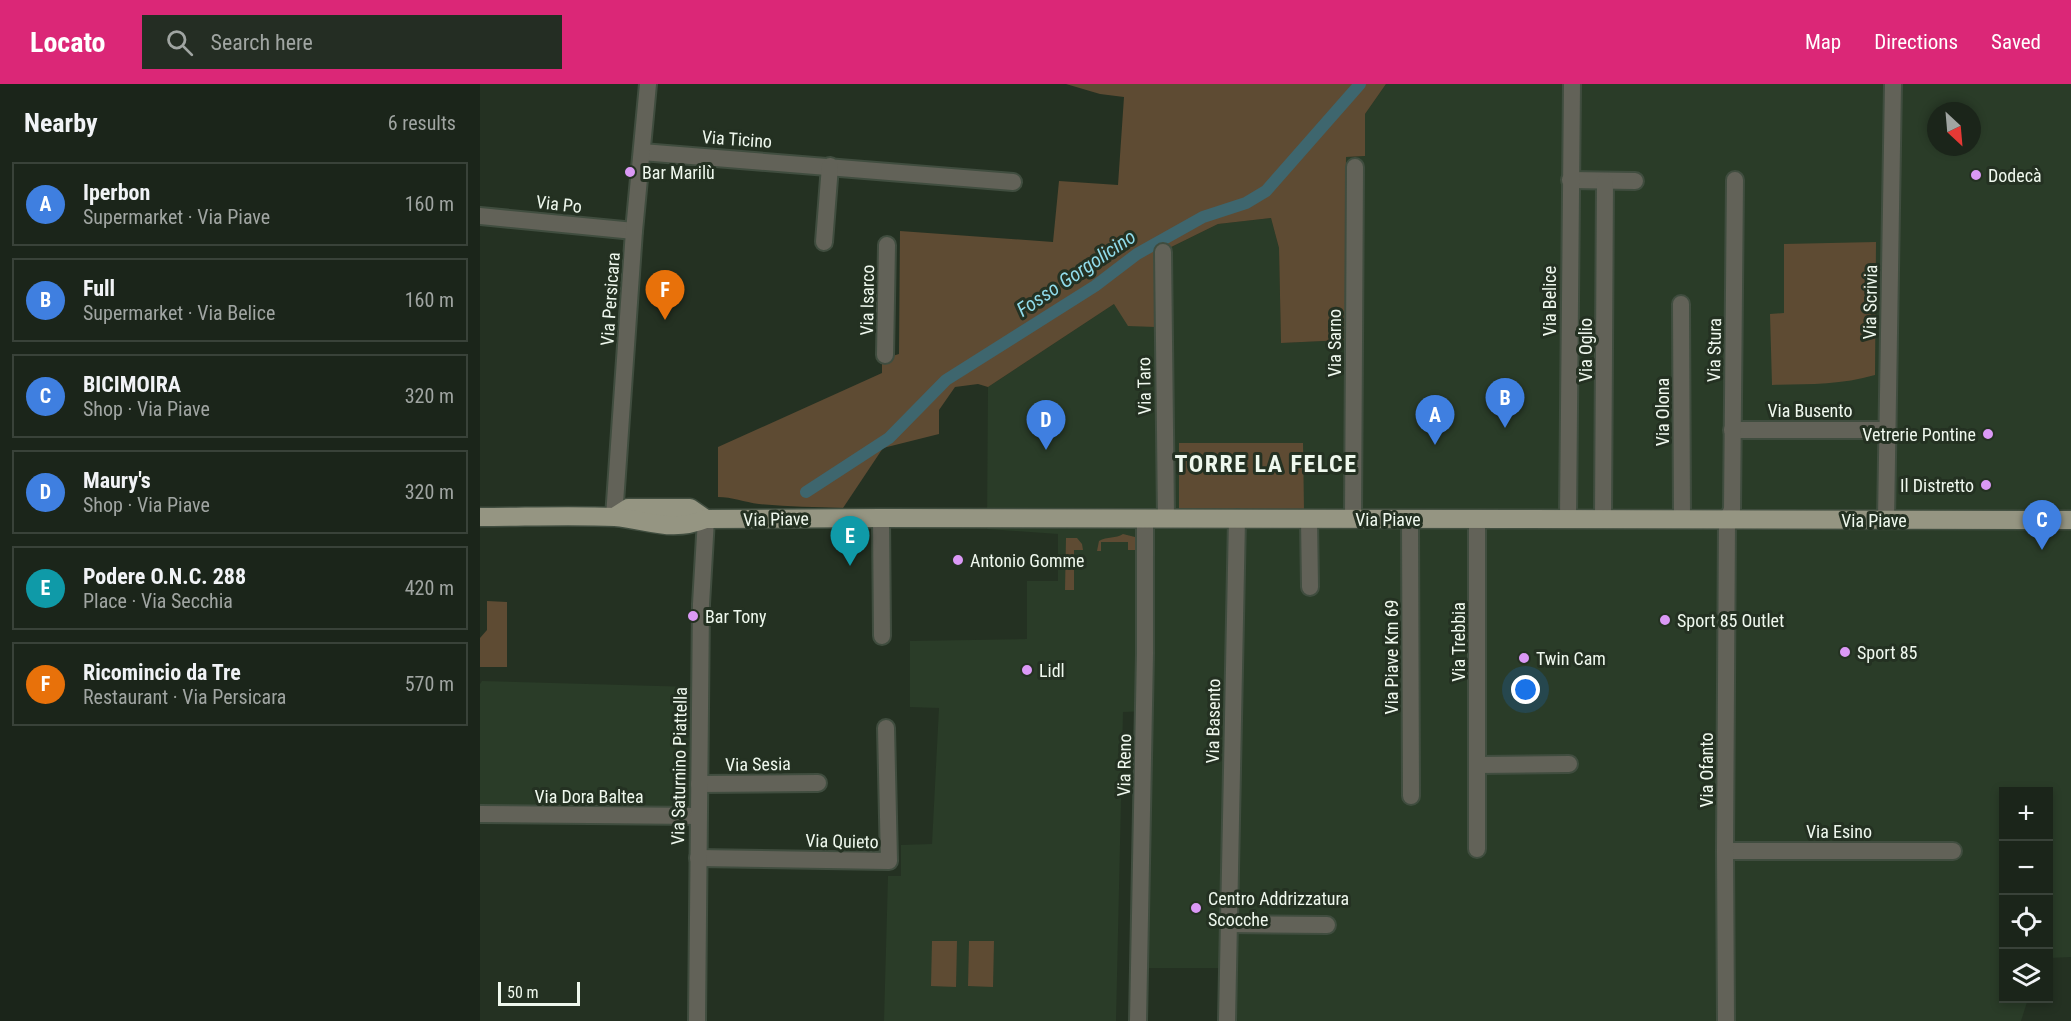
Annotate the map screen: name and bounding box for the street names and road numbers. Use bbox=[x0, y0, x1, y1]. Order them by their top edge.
street label: Via Ticino bbox=[701, 126, 773, 152]
street label: Via Po bbox=[535, 191, 583, 217]
street label: Via Persicara bbox=[596, 251, 624, 347]
street label: Via Isarco bbox=[856, 264, 878, 336]
street label: Via Scrivia bbox=[1859, 264, 1881, 340]
street label: Via Belice bbox=[1539, 266, 1560, 336]
street label: Via Sarno bbox=[1324, 309, 1345, 377]
street label: Via Oglio bbox=[1575, 318, 1596, 382]
street label: Via Stura bbox=[1703, 318, 1725, 382]
street label: Via Taro bbox=[1133, 357, 1155, 415]
street label: Via Olona bbox=[1652, 378, 1673, 446]
street label: Via Busento bbox=[1767, 400, 1853, 421]
street label: Via Piave bbox=[743, 508, 809, 530]
street label: Via Piave bbox=[1355, 509, 1421, 530]
street label: Via Piave bbox=[1841, 510, 1907, 531]
street label: Via Piave Km 69 bbox=[1381, 600, 1402, 714]
street label: Via Trebbia bbox=[1448, 602, 1469, 682]
street label: Via Basento bbox=[1202, 678, 1224, 764]
street label: Via Saturnino Piattella bbox=[667, 687, 691, 845]
street label: Via Ofanto bbox=[1696, 732, 1717, 808]
street label: Via Reno bbox=[1113, 733, 1135, 797]
street label: Via Sesia bbox=[725, 753, 791, 775]
street label: Via Dora Baltea bbox=[534, 786, 644, 807]
street label: Via Esino bbox=[1806, 821, 1872, 842]
street label: Via Quieto bbox=[805, 830, 879, 852]

